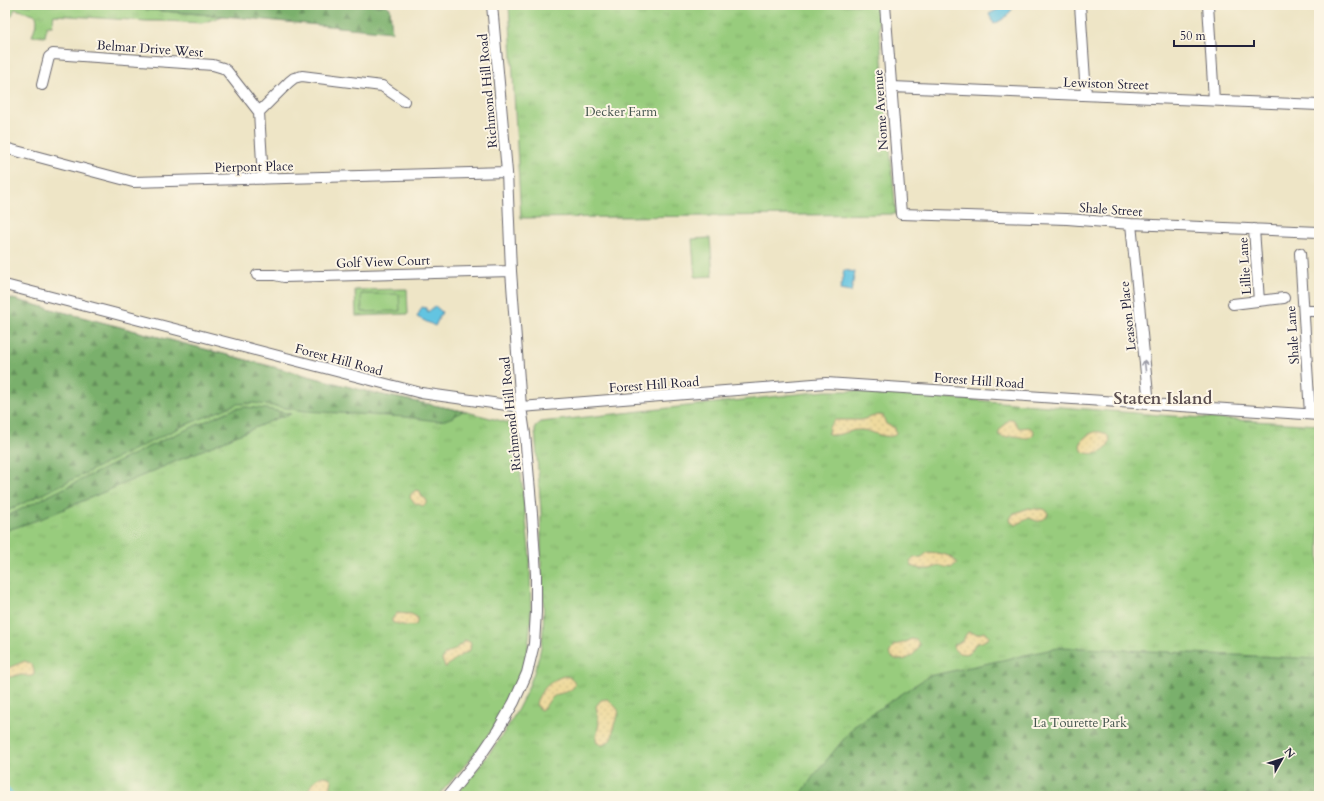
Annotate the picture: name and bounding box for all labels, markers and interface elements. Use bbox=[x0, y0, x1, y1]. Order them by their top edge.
scale bar bbox=[1174, 22, 1254, 48]
text: 50 m bbox=[1180, 28, 1207, 44]
street label: Richmond Hill Road bbox=[474, 33, 502, 149]
street label: Belmar Drive West bbox=[96, 36, 204, 62]
street label: Nome Avenue bbox=[869, 69, 893, 151]
street label: Lewiston Street bbox=[1063, 74, 1149, 94]
park label: Decker Farm bbox=[585, 103, 657, 121]
street label: Pierpont Place bbox=[214, 157, 294, 177]
street label: Shale Street bbox=[1079, 199, 1143, 221]
street label: Lillie Lane bbox=[1234, 236, 1256, 295]
street label: Golf View Court bbox=[336, 251, 430, 273]
street label: Leason Place bbox=[1115, 280, 1141, 352]
street label: Shale Lane bbox=[1282, 305, 1304, 365]
street label: Forest Hill Road bbox=[293, 340, 385, 380]
street label: Richmond Hill Road bbox=[496, 356, 526, 472]
one-way arrow bbox=[1141, 360, 1149, 373]
street label: Forest Hill Road bbox=[933, 369, 1025, 393]
street label: Forest Hill Road bbox=[608, 373, 700, 397]
district label: Staten Island bbox=[1114, 387, 1213, 410]
park label: La Tourette Park bbox=[1033, 714, 1127, 732]
north arrow bbox=[1262, 739, 1302, 779]
text: N bbox=[1281, 745, 1299, 762]

